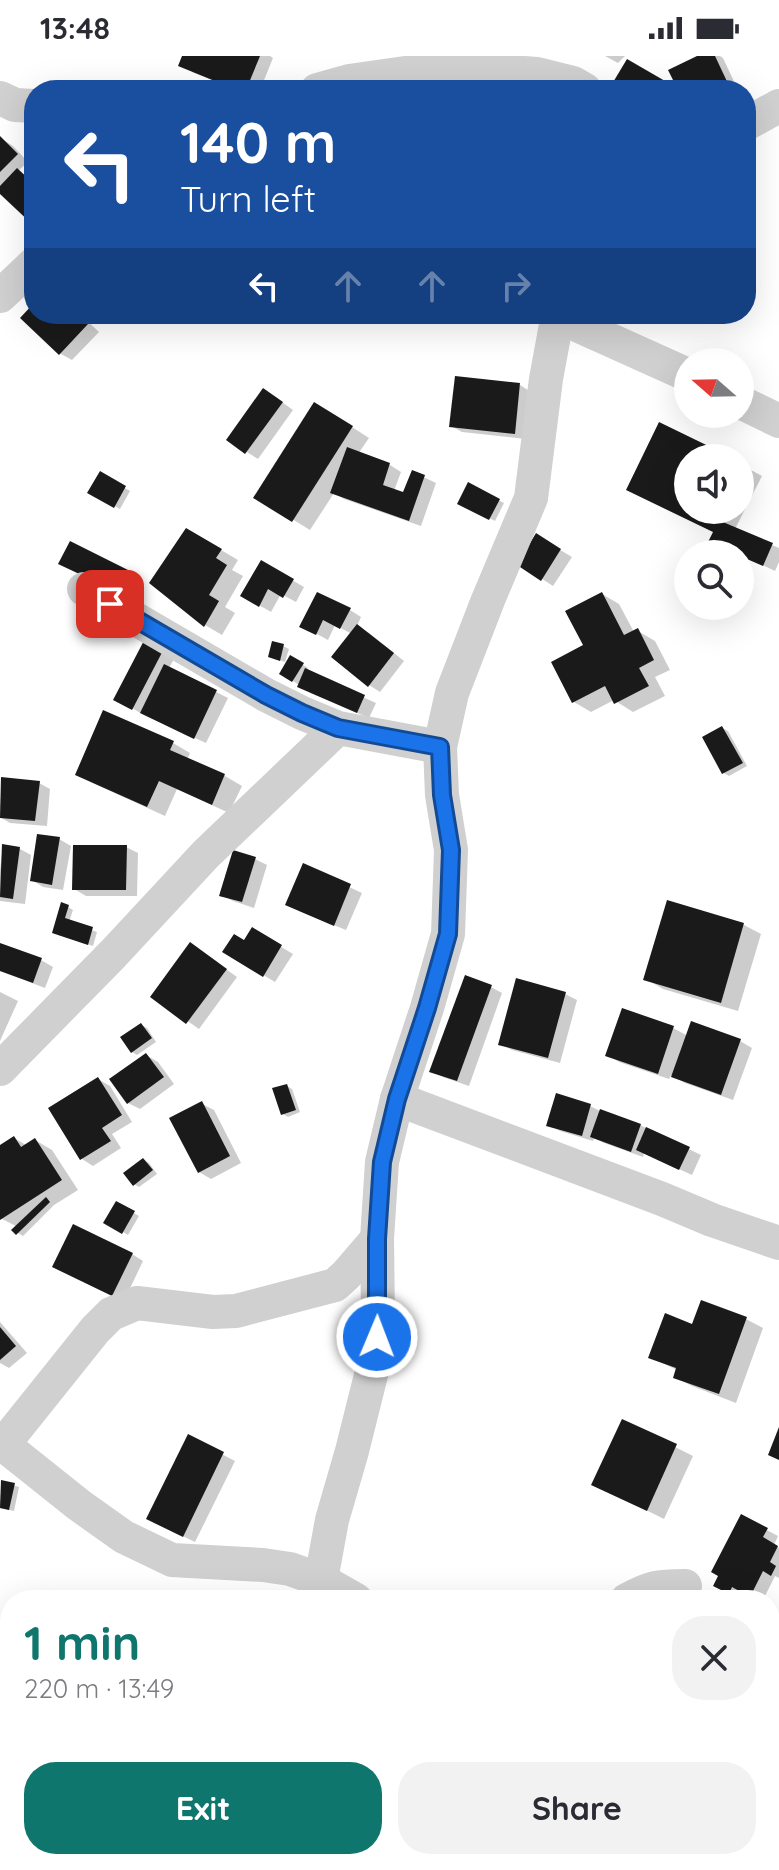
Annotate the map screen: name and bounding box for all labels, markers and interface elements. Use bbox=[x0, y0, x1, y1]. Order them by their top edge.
text: 13:48 bbox=[40, 9, 110, 47]
text: 140 m bbox=[180, 107, 336, 177]
icon: left bbox=[48, 112, 152, 216]
text: Turn left bbox=[180, 176, 316, 221]
icon: left bbox=[242, 264, 286, 308]
icon: ahead bbox=[326, 264, 370, 308]
icon: ahead bbox=[410, 264, 454, 308]
icon: right bbox=[494, 264, 538, 308]
north arrow bbox=[674, 348, 754, 428]
map controls bbox=[674, 348, 754, 620]
button: sound bbox=[674, 444, 754, 524]
button: search bbox=[674, 540, 754, 620]
pin bbox=[76, 570, 144, 638]
icon: arrive bbox=[88, 582, 132, 626]
position arrow bbox=[335, 1295, 419, 1379]
text: 1 min bbox=[24, 1612, 140, 1672]
button: close bbox=[672, 1616, 756, 1700]
text: 220 m · 13:49 bbox=[24, 1672, 174, 1705]
button: Exit bbox=[24, 1762, 382, 1854]
button: Share bbox=[398, 1762, 756, 1854]

